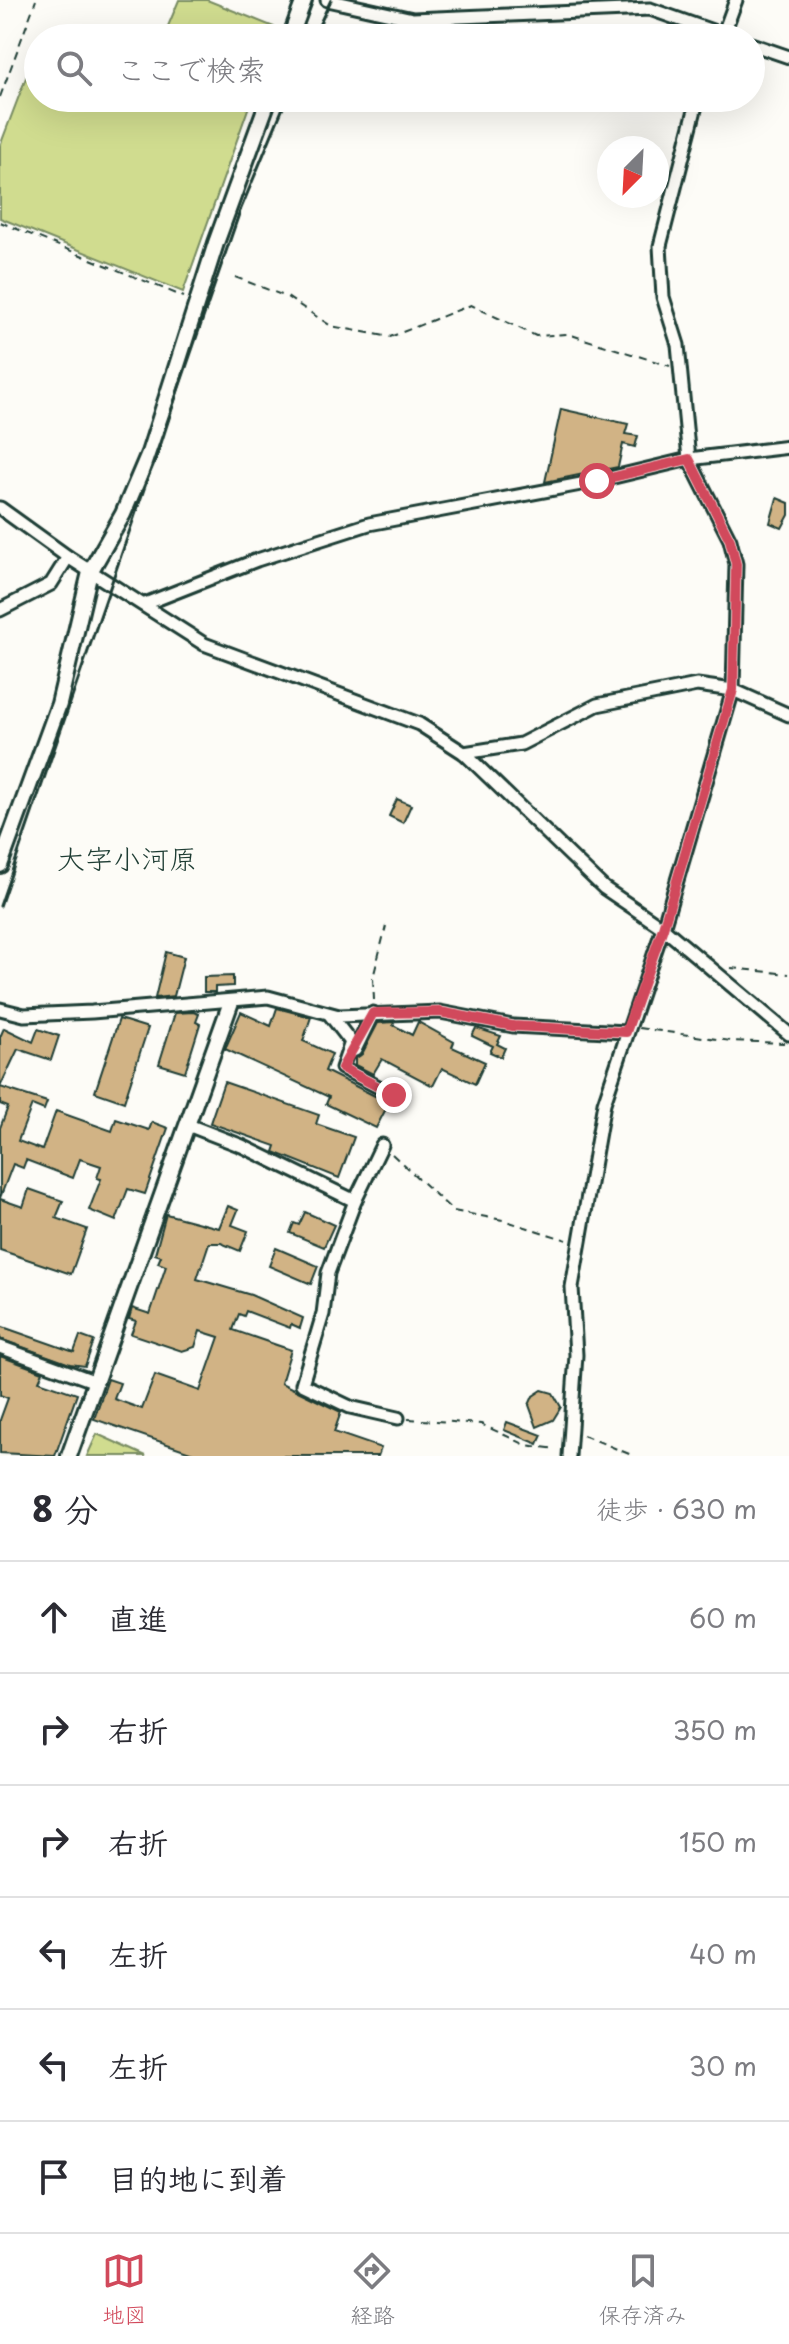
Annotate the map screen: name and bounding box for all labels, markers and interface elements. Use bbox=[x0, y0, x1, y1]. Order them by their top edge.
search box bbox=[24, 24, 765, 112]
icon: search bbox=[52, 46, 96, 90]
text: ここで検索 bbox=[116, 46, 266, 91]
north arrow bbox=[597, 136, 669, 208]
route start bbox=[579, 463, 615, 499]
district label: 大字小河原 bbox=[57, 836, 197, 879]
route end bbox=[376, 1077, 412, 1113]
text: 8 分 bbox=[32, 1482, 98, 1534]
text: 徒歩 · 630 m bbox=[597, 1489, 757, 1528]
icon: ahead bbox=[32, 1595, 76, 1639]
text: 直進 bbox=[108, 1595, 168, 1640]
text: 60 m bbox=[689, 1598, 757, 1637]
icon: right bbox=[32, 1707, 76, 1751]
text: 右折 bbox=[108, 1707, 168, 1752]
text: 350 m bbox=[673, 1710, 757, 1749]
icon: right bbox=[32, 1819, 76, 1863]
text: 右折 bbox=[108, 1819, 168, 1864]
text: 150 m bbox=[679, 1822, 757, 1861]
icon: left bbox=[32, 1931, 76, 1975]
text: 左折 bbox=[108, 1931, 168, 1976]
text: 40 m bbox=[689, 1934, 757, 1973]
icon: left bbox=[32, 2043, 76, 2087]
text: 左折 bbox=[108, 2043, 168, 2088]
text: 30 m bbox=[689, 2046, 757, 2085]
icon: arrive bbox=[32, 2155, 76, 2199]
text: 目的地に到着 bbox=[108, 2155, 288, 2200]
tab: 地図 bbox=[102, 2249, 146, 2330]
tab: 経路 bbox=[350, 2249, 395, 2330]
tab: 保存済み bbox=[599, 2249, 687, 2330]

